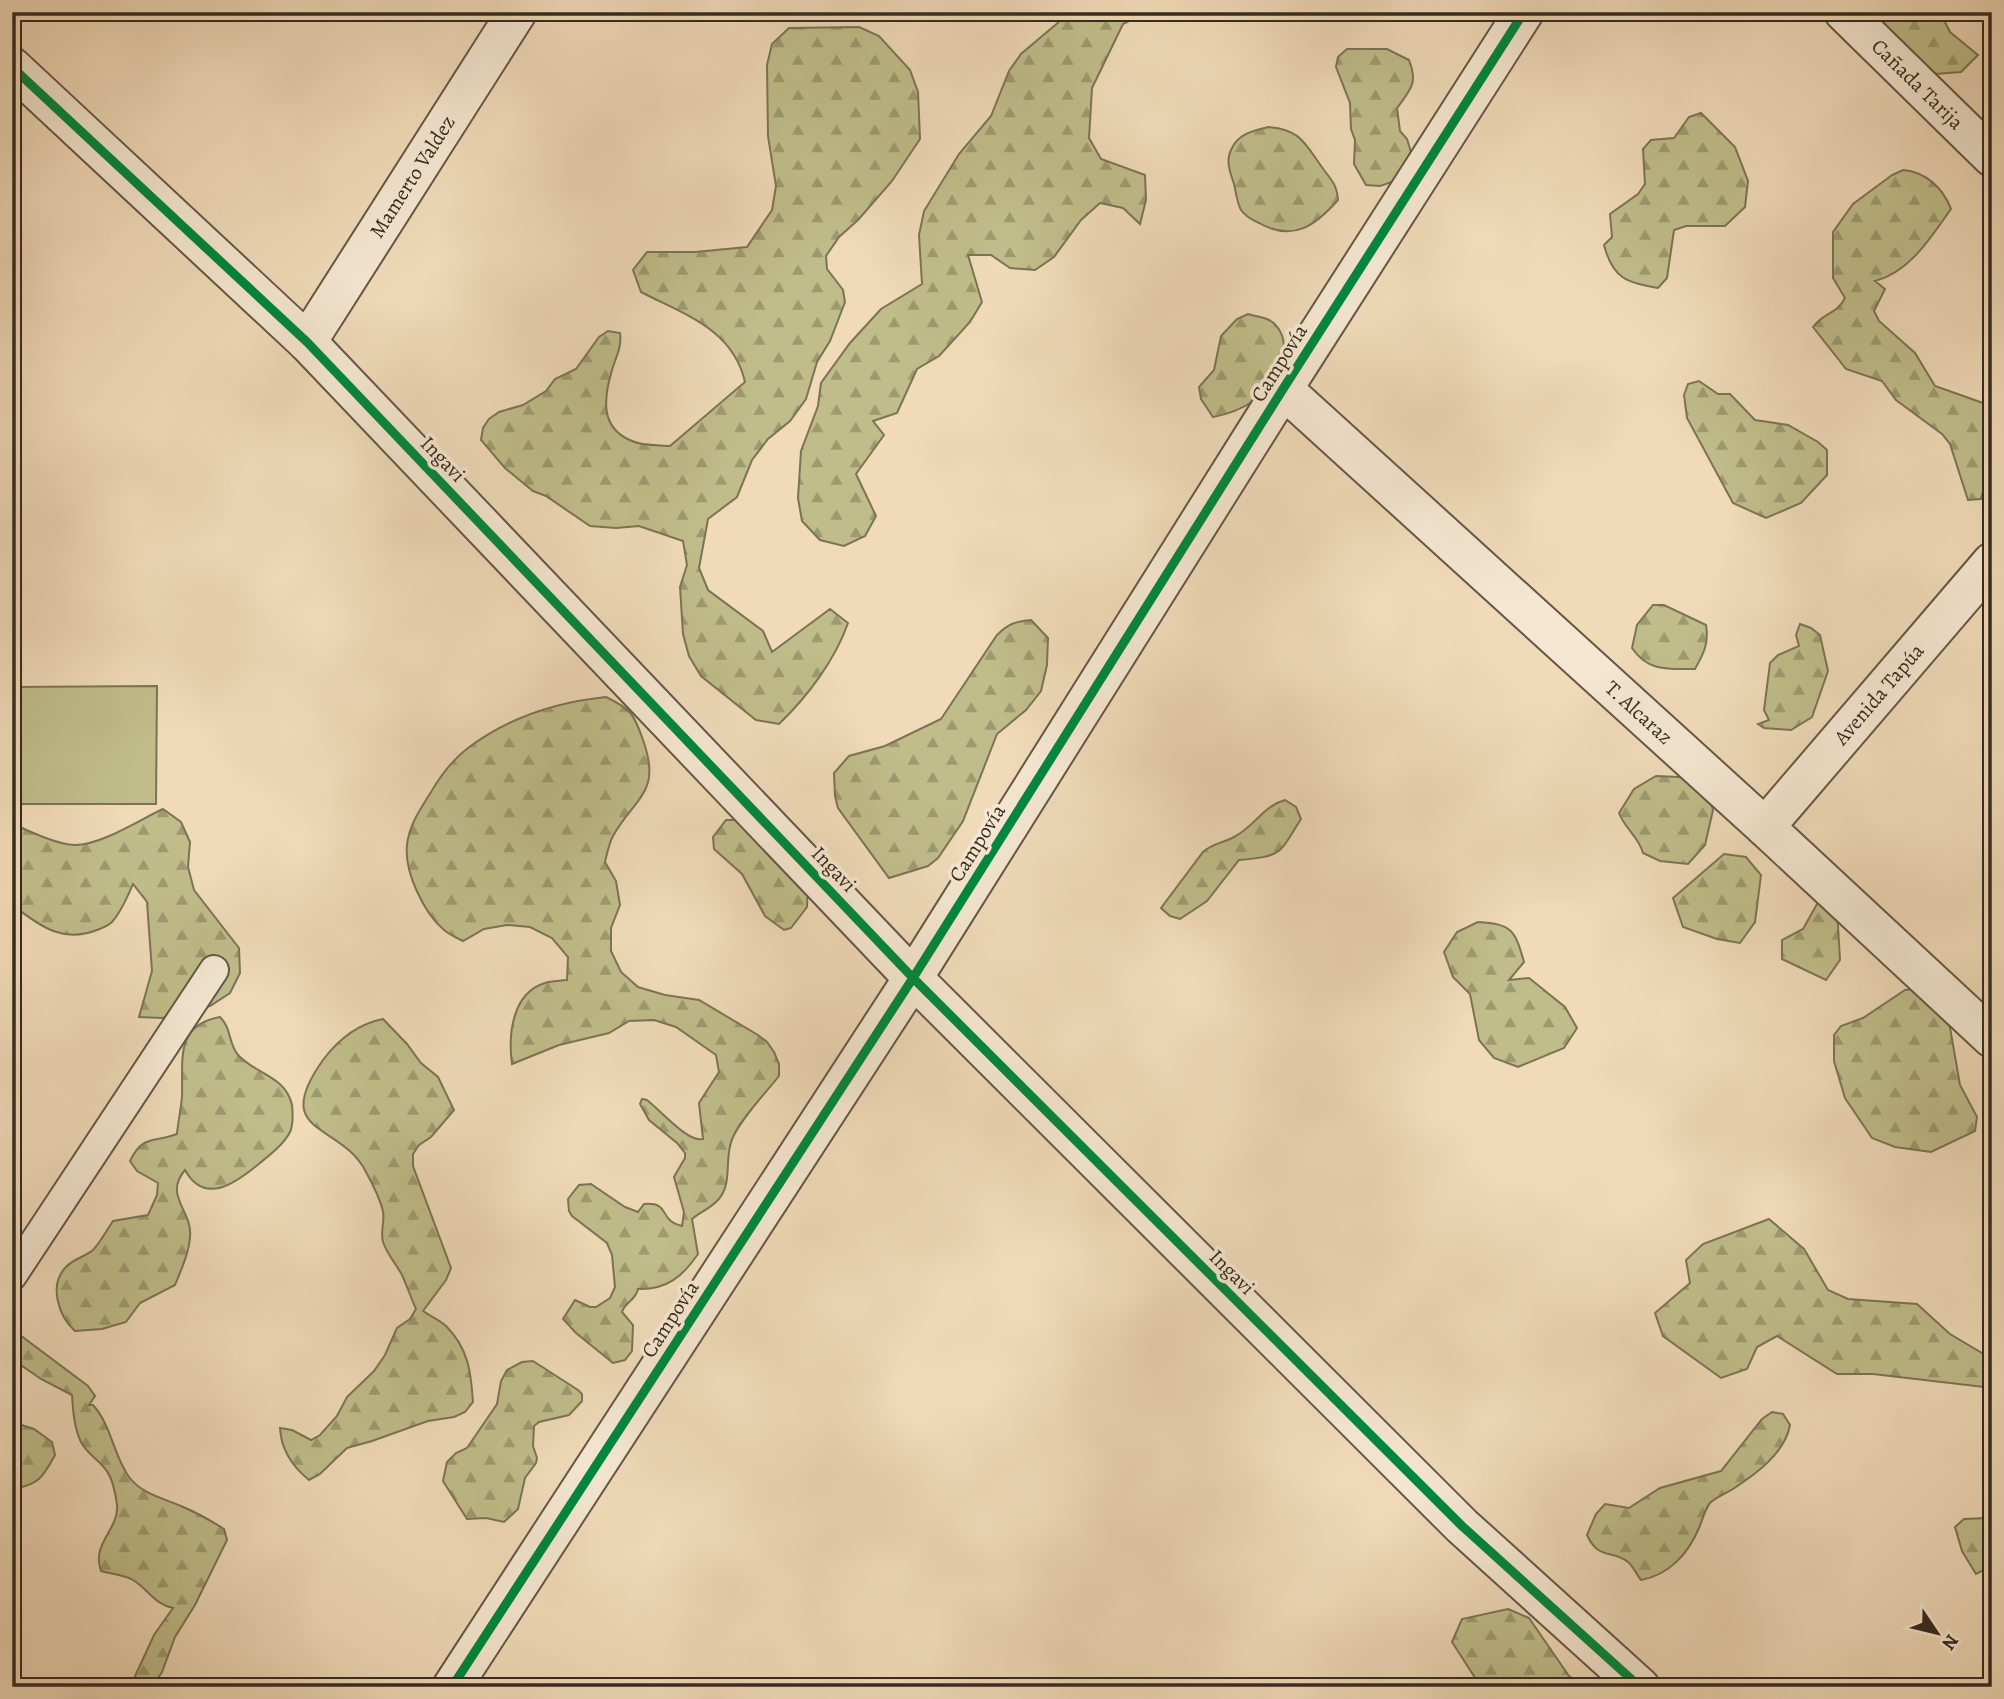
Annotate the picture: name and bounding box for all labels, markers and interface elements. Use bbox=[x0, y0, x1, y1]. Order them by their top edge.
street label: Cañada Tarija bbox=[1865, 32, 1970, 136]
street label: Mamerto Valdez bbox=[363, 110, 462, 243]
street label: Campovía bbox=[1244, 319, 1314, 407]
street label: Ingavi bbox=[414, 430, 472, 488]
street label: Avenida Tapúa bbox=[1827, 637, 1930, 752]
street label: T. Alcaraz bbox=[1599, 674, 1679, 751]
street label: Campovía bbox=[942, 799, 1012, 887]
street label: Ingavi bbox=[805, 840, 863, 898]
street label: Ingavi bbox=[1203, 1243, 1261, 1301]
street label: Campovía bbox=[635, 1275, 705, 1363]
north arrow bbox=[1902, 1598, 1972, 1668]
text: N bbox=[1935, 1629, 1965, 1655]

